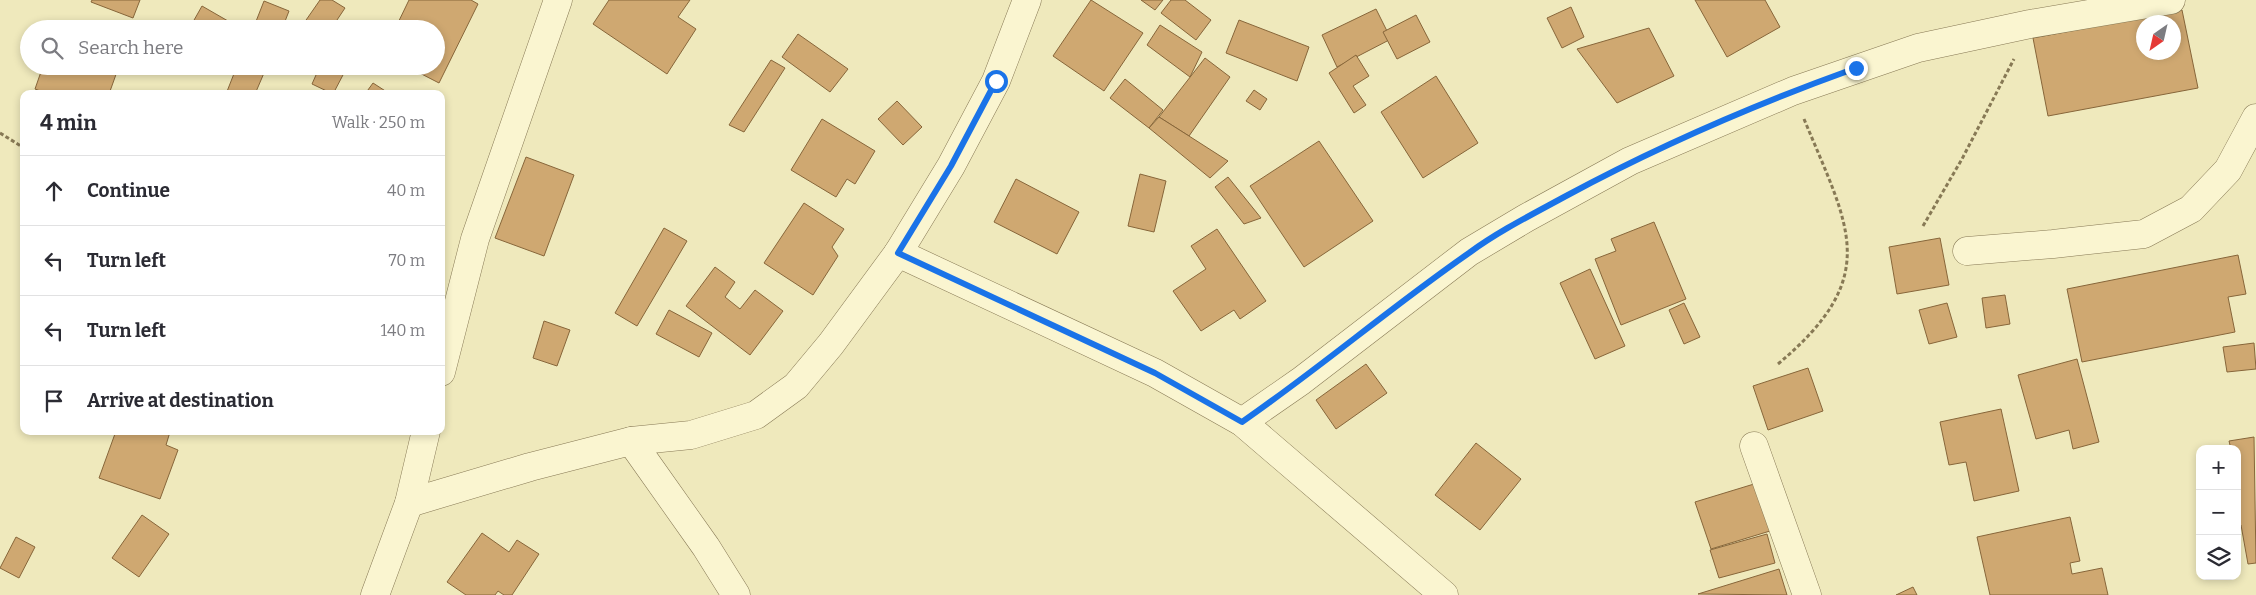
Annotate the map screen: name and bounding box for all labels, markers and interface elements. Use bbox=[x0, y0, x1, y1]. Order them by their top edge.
north arrow bbox=[2136, 15, 2181, 60]
search box bbox=[20, 20, 445, 75]
icon: search bbox=[38, 34, 66, 62]
text: Search here bbox=[78, 36, 183, 59]
route end bbox=[1845, 57, 1868, 80]
route start bbox=[985, 70, 1008, 93]
text: 4 min bbox=[40, 110, 97, 136]
text: Walk · 250 m bbox=[332, 113, 425, 132]
icon: ahead bbox=[40, 177, 68, 205]
text: Continue bbox=[87, 179, 170, 202]
text: 40 m bbox=[387, 181, 425, 200]
icon: left bbox=[40, 247, 68, 275]
text: Turn left bbox=[87, 249, 166, 272]
text: 70 m bbox=[389, 251, 425, 270]
icon: left bbox=[40, 317, 68, 345]
text: Turn left bbox=[87, 319, 166, 342]
text: 140 m bbox=[380, 321, 425, 340]
icon: arrive bbox=[40, 387, 68, 415]
text: Arrive at destination bbox=[87, 389, 274, 412]
map controls bbox=[2196, 445, 2241, 580]
button: + bbox=[2196, 445, 2241, 490]
button: − bbox=[2196, 490, 2241, 535]
button: layers bbox=[2196, 535, 2241, 580]

